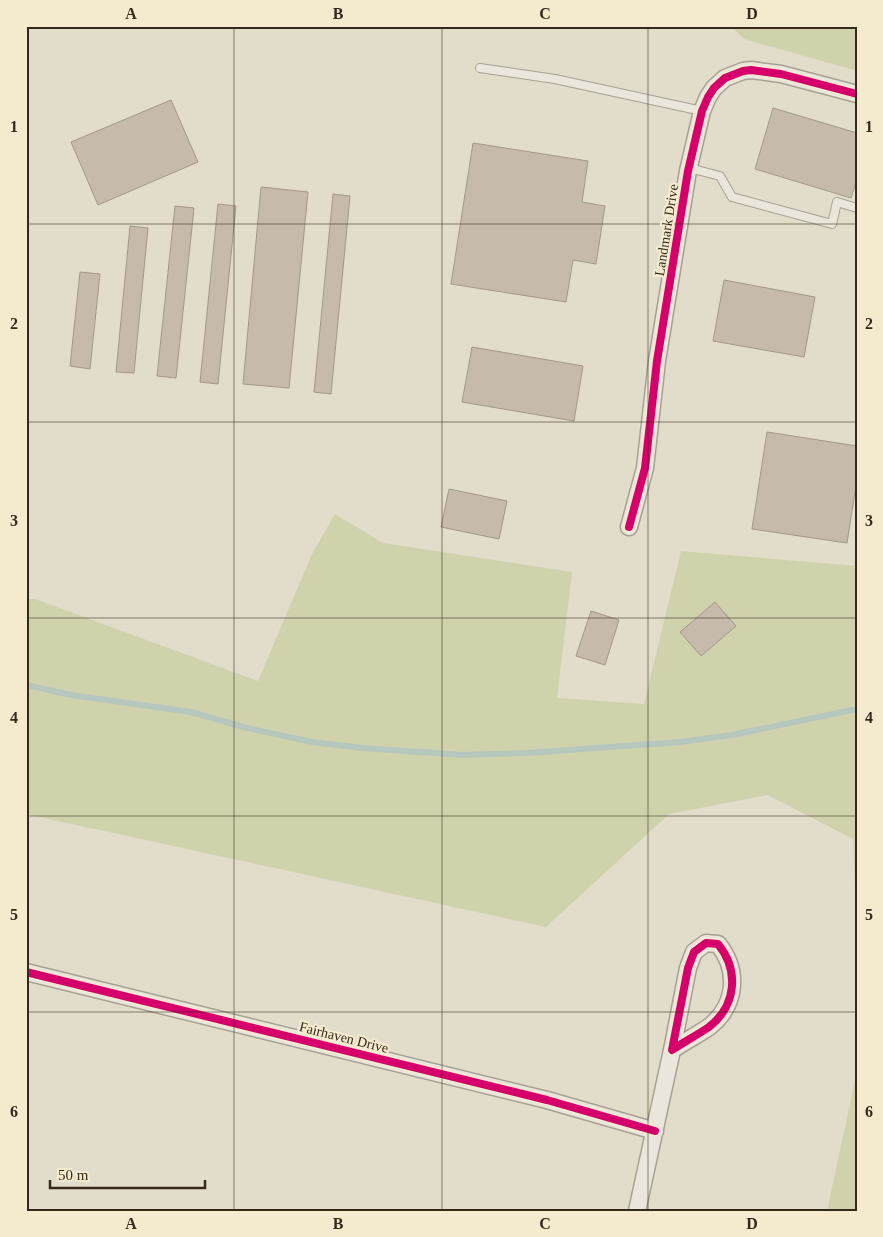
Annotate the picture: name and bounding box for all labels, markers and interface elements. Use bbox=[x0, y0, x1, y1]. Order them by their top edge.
text: A bbox=[125, 5, 137, 22]
text: B bbox=[333, 5, 344, 22]
text: C bbox=[539, 5, 551, 22]
text: D bbox=[746, 5, 758, 22]
text: 1 bbox=[10, 118, 18, 135]
text: 1 bbox=[865, 118, 873, 135]
street label: Landmark Drive bbox=[652, 183, 681, 277]
text: 2 bbox=[10, 315, 18, 332]
text: 2 bbox=[865, 315, 873, 332]
text: 3 bbox=[10, 512, 18, 529]
text: 3 bbox=[865, 512, 873, 529]
text: 4 bbox=[10, 709, 18, 726]
text: 4 bbox=[865, 709, 873, 726]
text: 5 bbox=[10, 906, 18, 923]
text: 5 bbox=[865, 906, 873, 923]
street label: Fairhaven Drive bbox=[298, 1019, 390, 1056]
text: 6 bbox=[10, 1103, 18, 1120]
text: 6 bbox=[865, 1103, 873, 1120]
scale bar bbox=[50, 1157, 205, 1189]
text: 50 m bbox=[58, 1167, 89, 1183]
text: A bbox=[125, 1215, 137, 1232]
text: B bbox=[333, 1215, 344, 1232]
text: C bbox=[539, 1215, 551, 1232]
text: D bbox=[746, 1215, 758, 1232]

